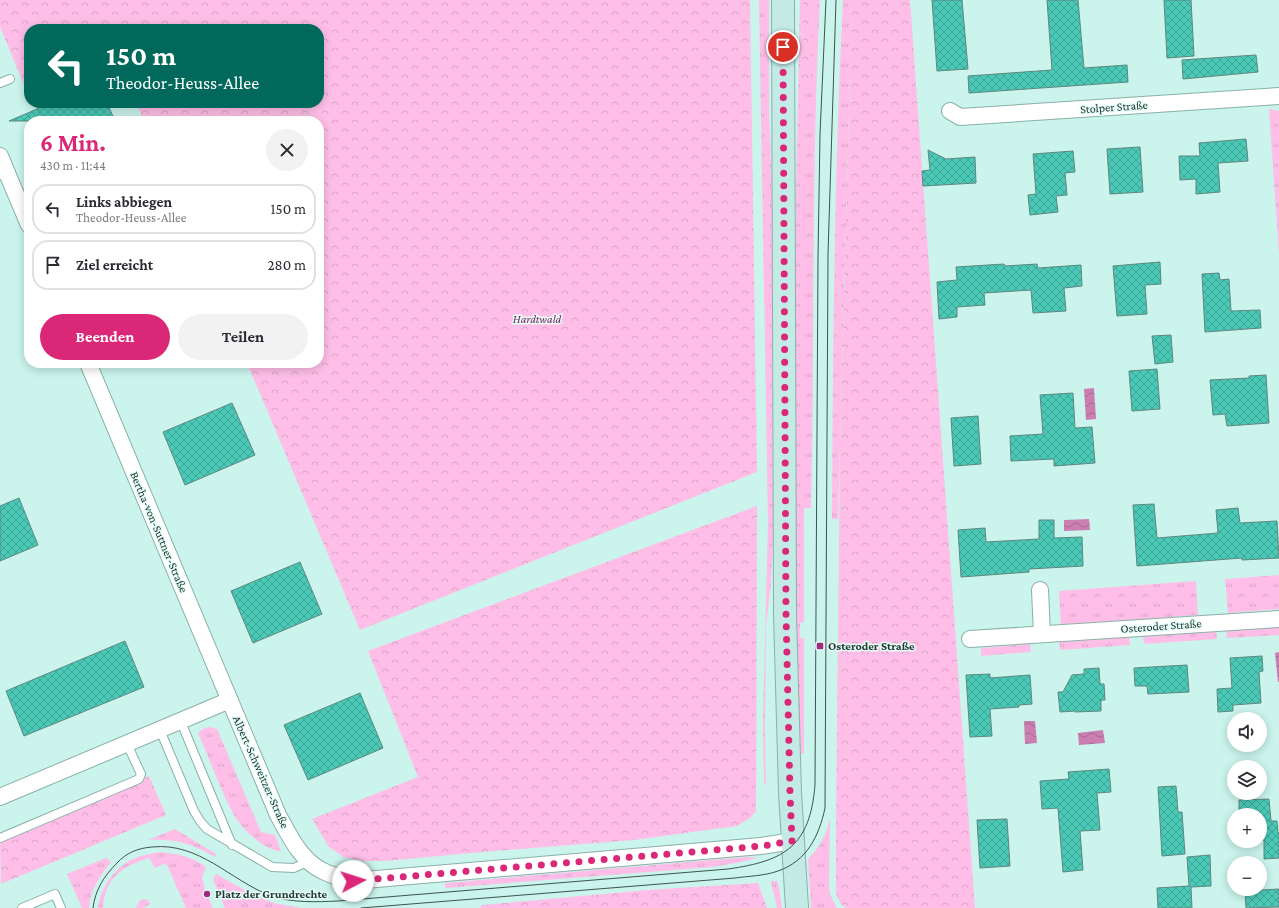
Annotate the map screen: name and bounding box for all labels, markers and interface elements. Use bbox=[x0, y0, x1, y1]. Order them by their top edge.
pin bbox=[766, 30, 800, 64]
icon: arrive bbox=[772, 36, 794, 58]
icon: left bbox=[40, 40, 92, 92]
text: 150 m bbox=[106, 40, 176, 71]
text: Theodor-Heuss-Allee bbox=[106, 73, 259, 93]
street label: Stolper Straße bbox=[1080, 98, 1148, 116]
text: 6 Min. bbox=[40, 129, 106, 156]
button: close bbox=[266, 129, 308, 171]
text: 430 m · 11:44 bbox=[40, 158, 106, 173]
text: Links abbiegen bbox=[76, 194, 172, 210]
icon: left bbox=[42, 198, 64, 220]
text: 150 m bbox=[271, 201, 306, 217]
text: Theodor-Heuss-Allee bbox=[76, 210, 187, 225]
icon: arrive bbox=[42, 254, 64, 276]
text: Ziel erreicht bbox=[76, 257, 153, 273]
text: 280 m bbox=[267, 257, 306, 273]
park label: Hardtwald bbox=[513, 312, 562, 326]
button: Beenden bbox=[40, 314, 170, 360]
button: Teilen bbox=[178, 314, 308, 360]
street label: Bertha-von-Suttner-Straße bbox=[127, 469, 191, 595]
street label: Osteroder Straße bbox=[1120, 616, 1202, 636]
place label: Osteroder Straße bbox=[828, 639, 915, 653]
marker: Osteroder Straße bbox=[815, 641, 825, 651]
map controls bbox=[1227, 712, 1267, 896]
button: sound bbox=[1227, 712, 1267, 752]
street label: Albert-Schweitzer-Straße bbox=[230, 713, 292, 831]
button: layers bbox=[1227, 760, 1267, 800]
button: + bbox=[1227, 808, 1267, 848]
button: − bbox=[1227, 856, 1267, 896]
position arrow bbox=[332, 860, 374, 902]
place label: Platz der Grundrechte bbox=[215, 887, 328, 901]
marker: Platz der Grundrechte bbox=[202, 889, 212, 899]

